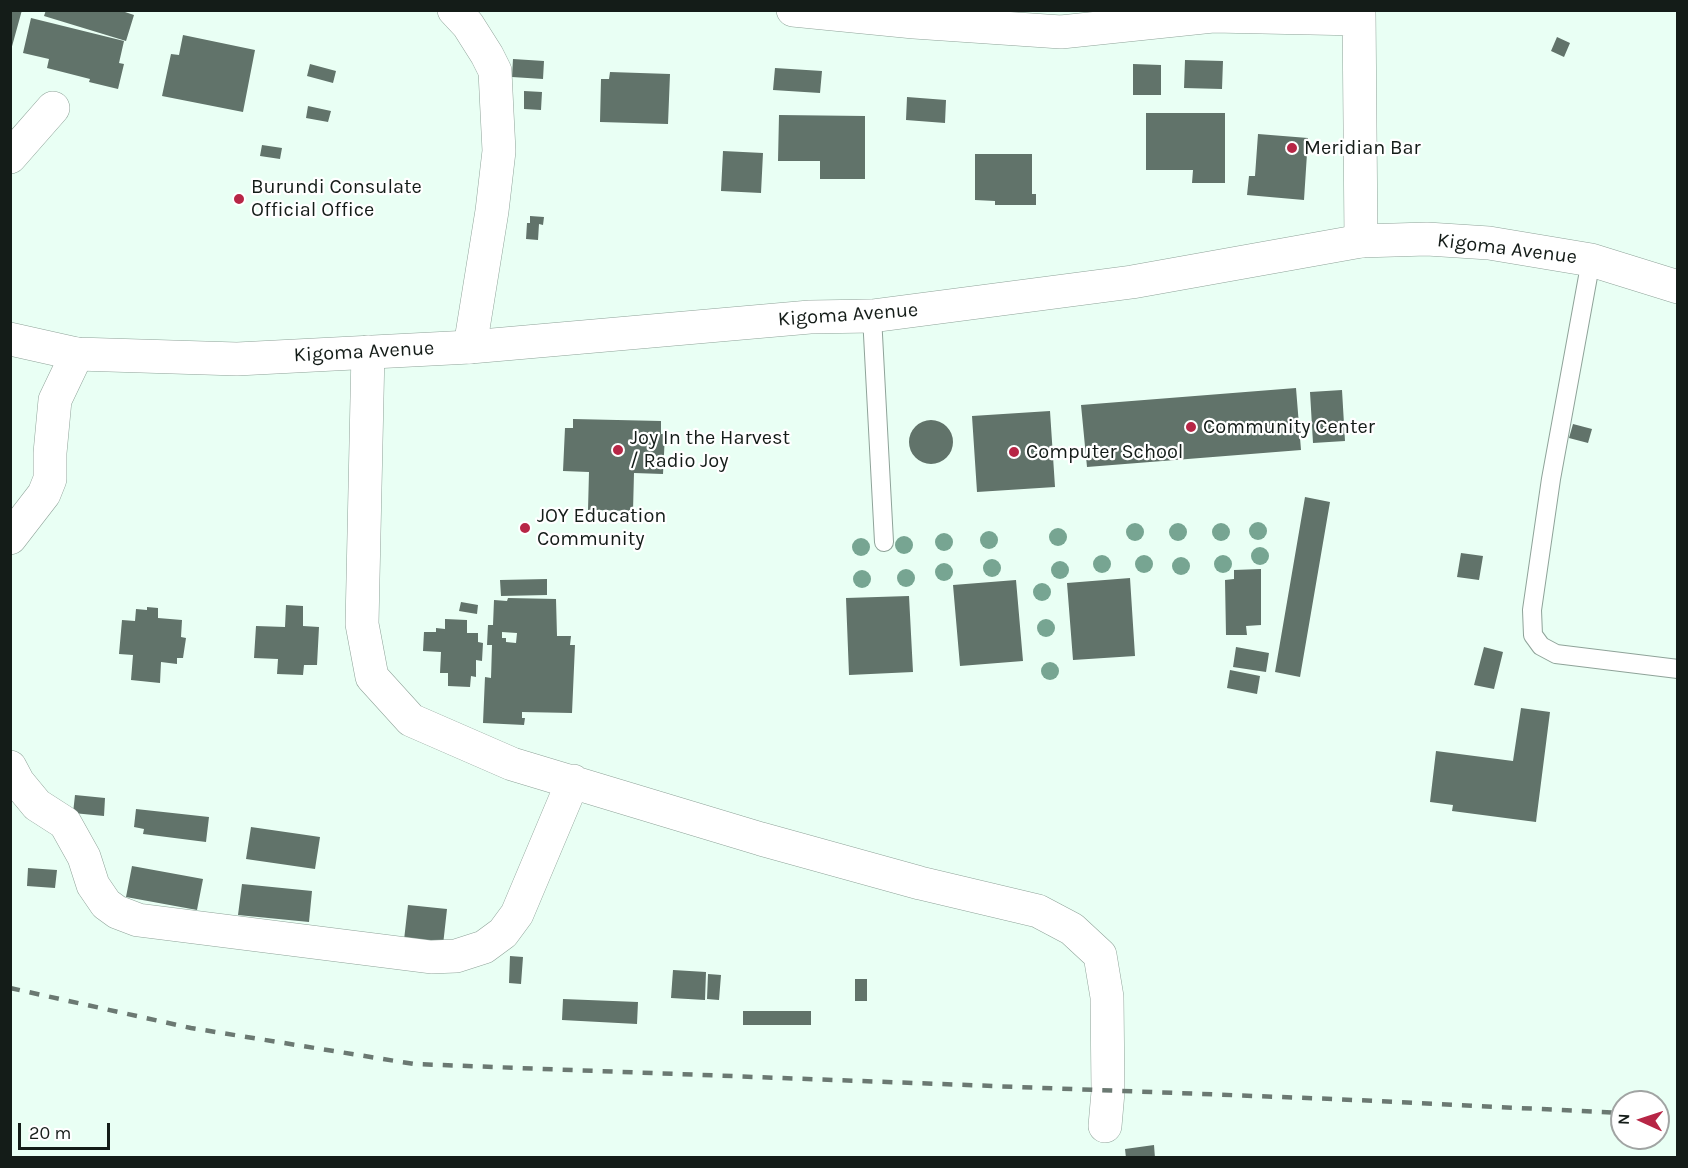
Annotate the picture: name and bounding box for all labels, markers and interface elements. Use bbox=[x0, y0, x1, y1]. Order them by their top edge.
place label: Meridian Bar bbox=[1304, 136, 1421, 160]
marker: Meridian Bar bbox=[1285, 141, 1299, 155]
place label: Burundi Consulate Official Office bbox=[251, 175, 422, 222]
marker: Burundi Consulate Official Office bbox=[232, 192, 246, 206]
street label: Kigoma Avenue bbox=[1436, 229, 1578, 269]
street label: Kigoma Avenue bbox=[777, 298, 919, 332]
street label: Kigoma Avenue bbox=[293, 336, 435, 368]
place label: Community Center bbox=[1203, 415, 1375, 439]
marker: Community Center bbox=[1184, 420, 1198, 434]
place label: Joy In the Harvest / Radio Joy bbox=[630, 426, 790, 473]
place label: Computer School bbox=[1026, 440, 1183, 464]
marker: Joy In the Harvest / Radio Joy bbox=[611, 443, 625, 457]
marker: Computer School bbox=[1007, 445, 1021, 459]
place label: JOY Education Community bbox=[537, 504, 666, 551]
marker: JOY Education Community bbox=[518, 521, 532, 535]
north arrow bbox=[1610, 1090, 1670, 1150]
scale bar bbox=[21, 1111, 112, 1149]
text: N bbox=[1614, 1113, 1633, 1125]
text: 20 m bbox=[29, 1122, 71, 1144]

